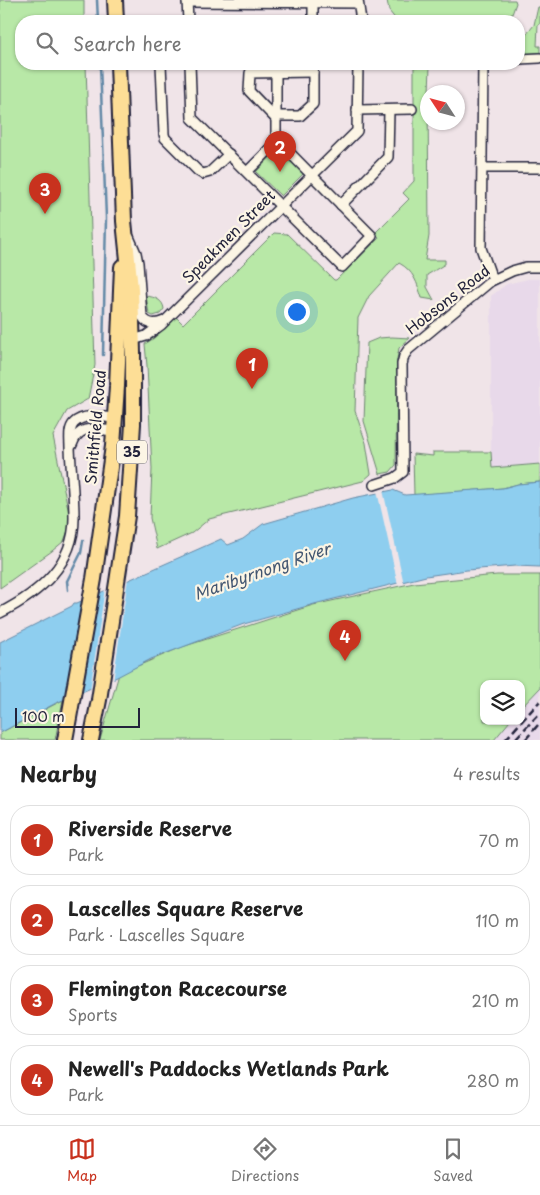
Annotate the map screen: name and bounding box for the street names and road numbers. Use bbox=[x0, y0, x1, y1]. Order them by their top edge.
street label: Speakmen Street bbox=[176, 184, 280, 288]
street label: Hobsons Road bbox=[400, 258, 494, 339]
street label: Smithfield Road bbox=[78, 369, 111, 485]
road number: 35 bbox=[117, 441, 147, 464]

